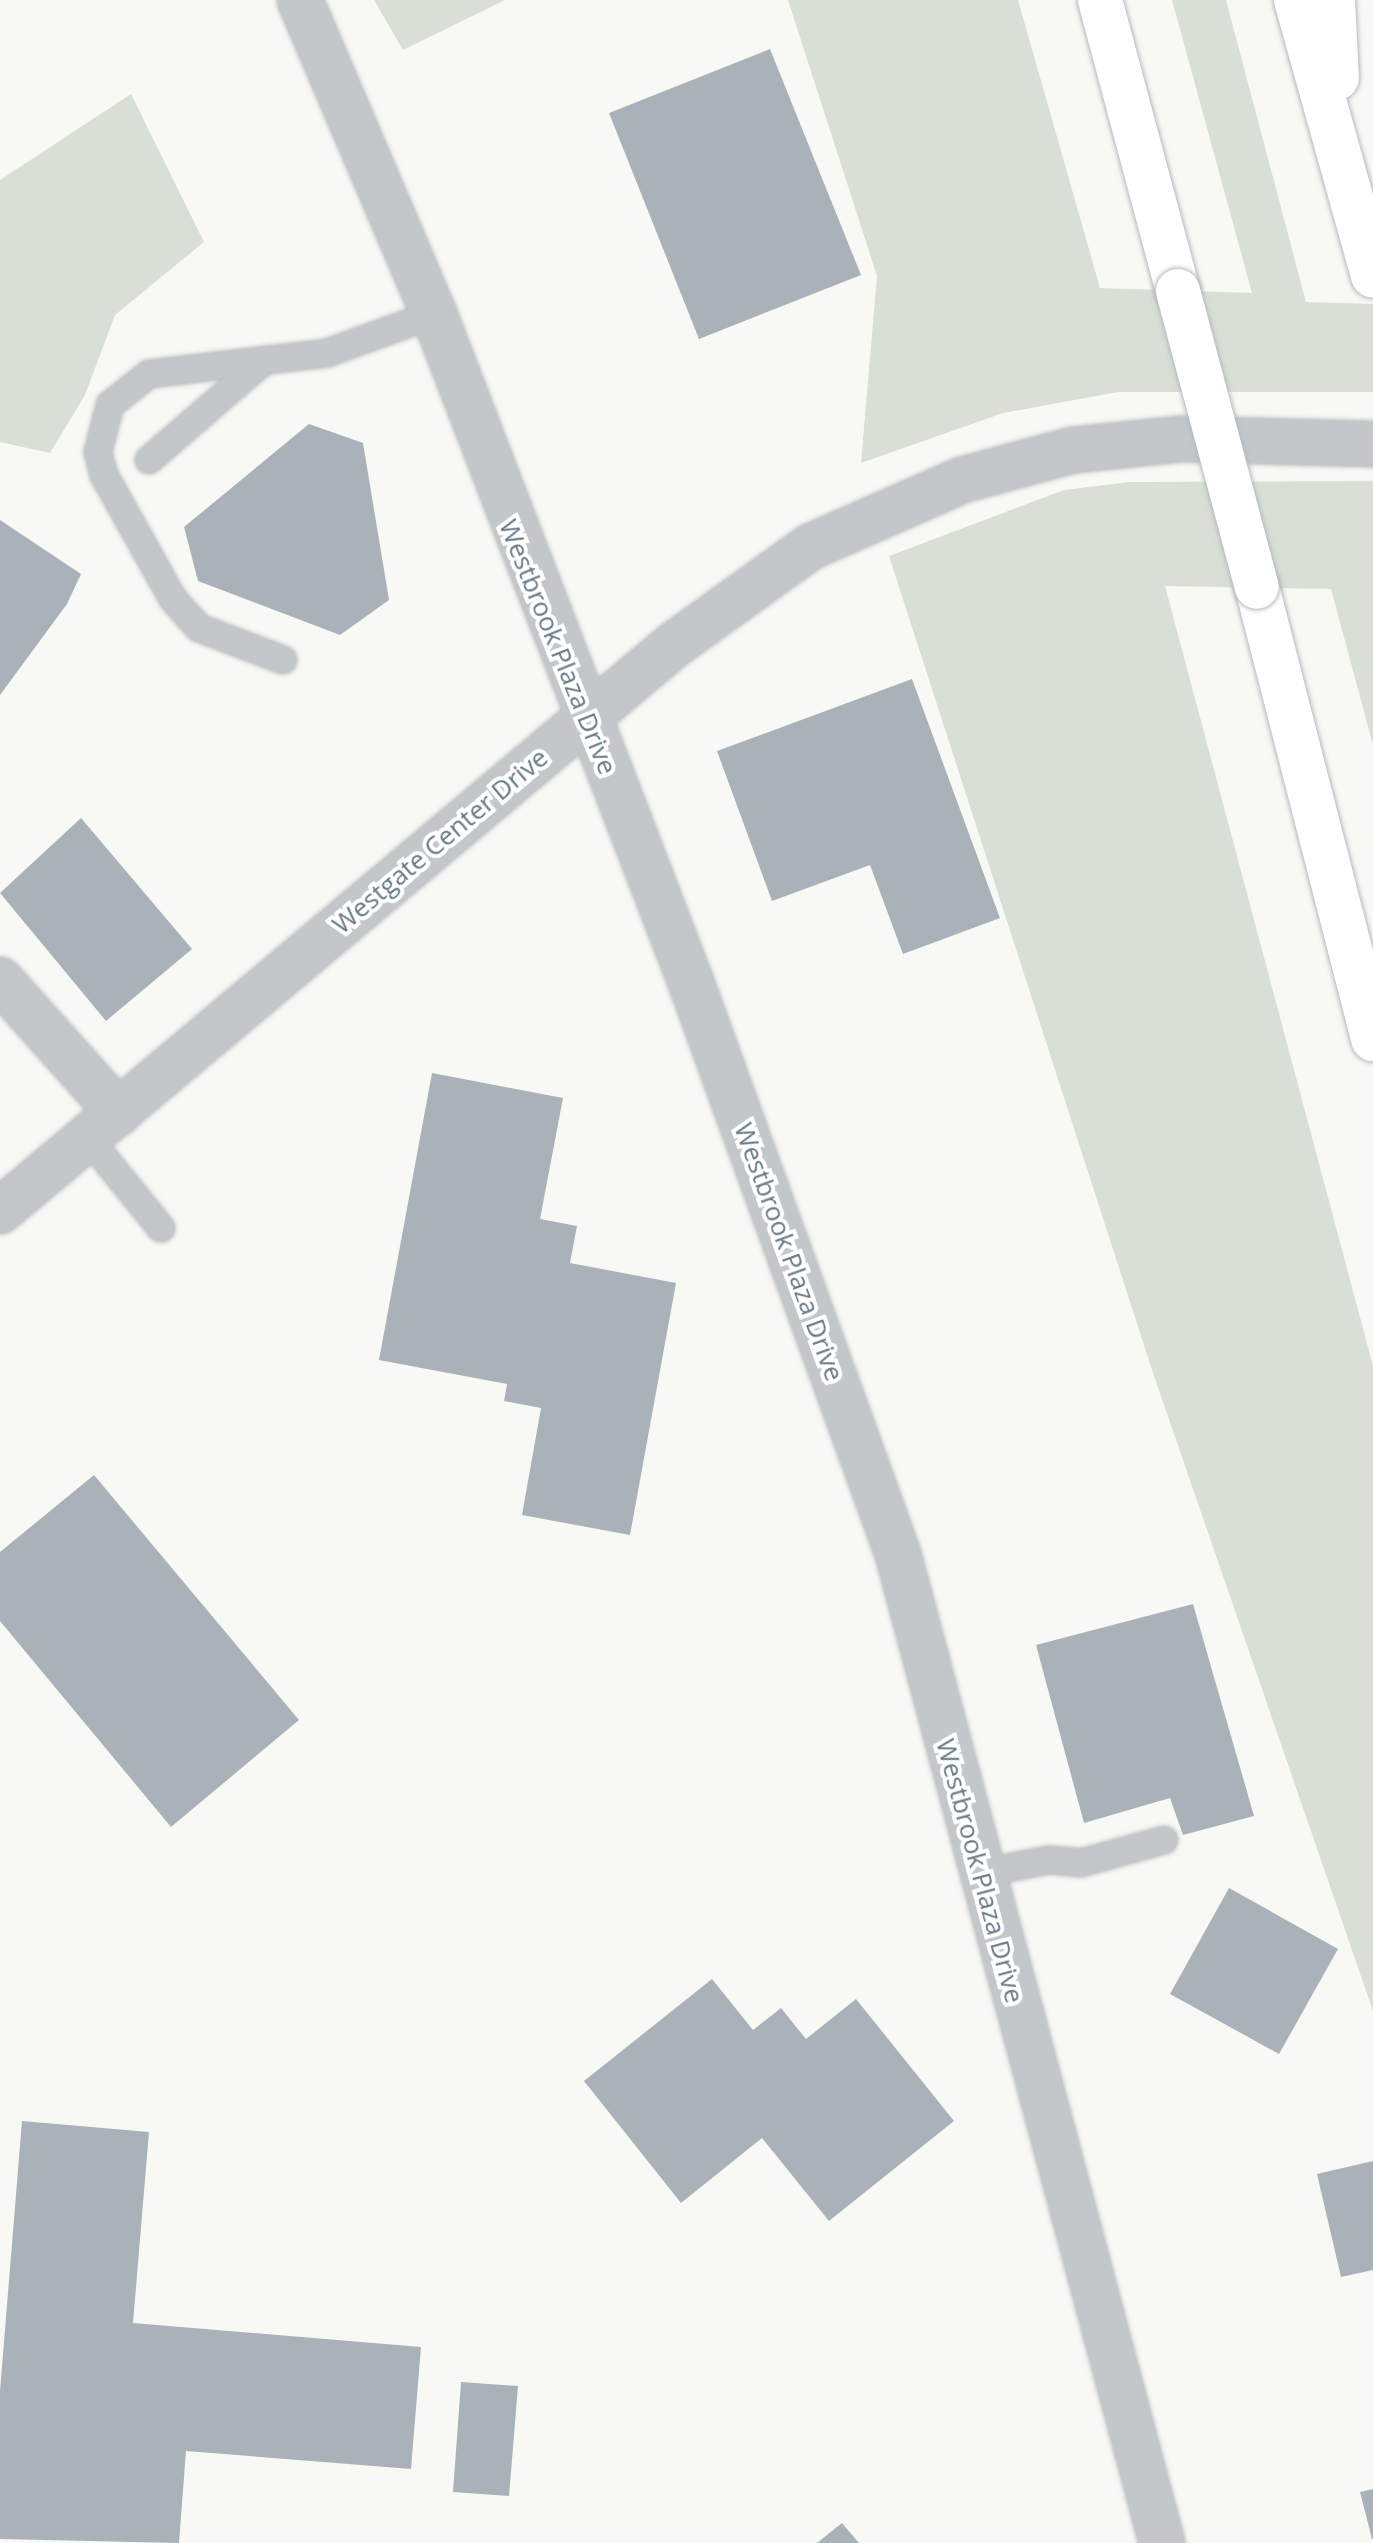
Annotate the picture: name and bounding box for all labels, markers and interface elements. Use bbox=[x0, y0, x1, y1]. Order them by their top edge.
street label: Westbrook Plaza Drive bbox=[493, 515, 623, 779]
street label: Westgate Center Drive bbox=[326, 742, 554, 940]
street label: Westbrook Plaza Drive bbox=[728, 1119, 850, 1385]
street label: Westbrook Plaza Drive bbox=[930, 1736, 1030, 2006]

